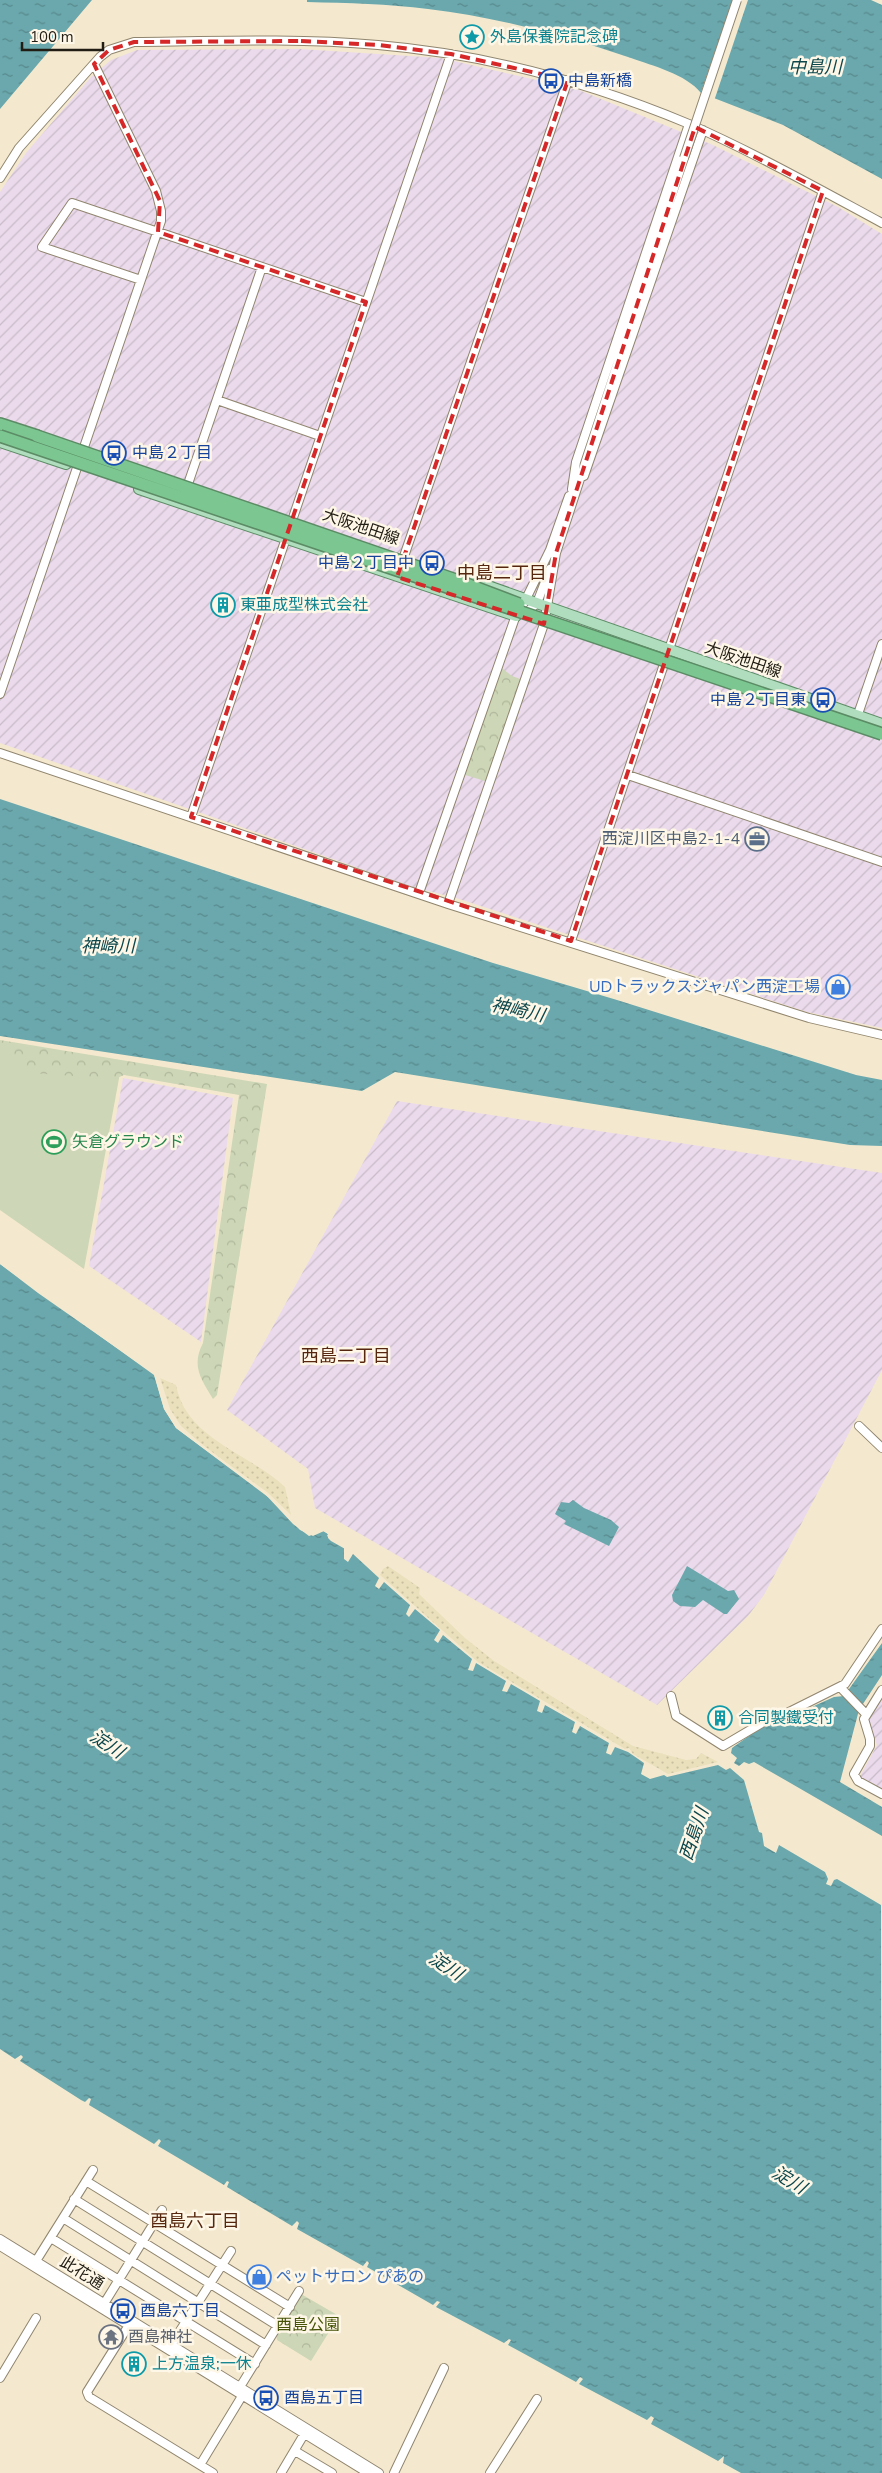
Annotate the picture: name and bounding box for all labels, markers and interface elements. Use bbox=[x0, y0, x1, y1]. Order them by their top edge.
scale bar bbox=[22, 20, 104, 52]
place icon: 外島保養院記念碑 bbox=[459, 24, 485, 50]
place label: 外島保養院記念碑 bbox=[490, 26, 618, 48]
text: 100 m bbox=[30, 27, 74, 47]
water label: 中島川 bbox=[788, 55, 844, 79]
bus stop icon: 中島新橋 bbox=[538, 68, 564, 94]
place label: 中島新橋 bbox=[568, 70, 632, 92]
bus stop icon: 中島２丁目 bbox=[101, 440, 127, 466]
place label: 中島２丁目 bbox=[132, 442, 212, 464]
street label: 大阪池田線 bbox=[320, 504, 402, 550]
bus stop icon: 中島２丁目中 bbox=[419, 550, 445, 576]
place label: 中島２丁目中 bbox=[318, 552, 414, 574]
district label: 中島二丁目 bbox=[457, 561, 547, 585]
building icon: 東亜成型株式会社 bbox=[210, 592, 236, 618]
place label: 東亜成型株式会社 bbox=[240, 594, 368, 616]
street label: 大阪池田線 bbox=[702, 637, 784, 683]
bus stop icon: 中島２丁目東 bbox=[810, 687, 836, 713]
place label: 中島２丁目東 bbox=[710, 689, 806, 711]
office icon: 西淀川区中島2-1-4 bbox=[744, 826, 770, 852]
place label: 西淀川区中島2-1-4 bbox=[602, 828, 740, 850]
water label: 神崎川 bbox=[81, 934, 137, 958]
shop icon: UDトラックスジャパン西淀工場 bbox=[825, 974, 851, 1000]
place label: UDトラックスジャパン西淀工場 bbox=[589, 976, 820, 998]
water label: 神崎川 bbox=[489, 993, 549, 1028]
sports icon: 矢倉グラウンド bbox=[41, 1129, 67, 1155]
place label: 矢倉グラウンド bbox=[72, 1131, 184, 1153]
district label: 西島二丁目 bbox=[301, 1344, 391, 1368]
building icon: 合同製鐵受付 bbox=[707, 1705, 733, 1731]
place label: 合同製鐵受付 bbox=[738, 1707, 834, 1729]
water label: 淀川 bbox=[85, 1724, 130, 1765]
water label: 西島川 bbox=[674, 1803, 715, 1863]
water label: 淀川 bbox=[424, 1946, 469, 1987]
water label: 淀川 bbox=[767, 2160, 812, 2201]
district label: 酉島六丁目 bbox=[150, 2209, 240, 2233]
street label: 此花通 bbox=[56, 2251, 108, 2295]
shop icon: ペットサロン ぴあの bbox=[246, 2264, 272, 2290]
place label: ペットサロン ぴあの bbox=[276, 2266, 424, 2288]
bus stop icon: 酉島六丁目 bbox=[110, 2298, 136, 2324]
place label: 酉島六丁目 bbox=[140, 2300, 220, 2322]
park label: 酉島公園 bbox=[276, 2314, 340, 2336]
temple icon: 酉島神社 bbox=[98, 2324, 124, 2350]
place label: 酉島神社 bbox=[128, 2326, 192, 2348]
building icon: 上方温泉;一休 bbox=[121, 2351, 147, 2377]
place label: 上方温泉;一休 bbox=[152, 2353, 252, 2375]
bus stop icon: 酉島五丁目 bbox=[253, 2385, 279, 2411]
place label: 酉島五丁目 bbox=[284, 2387, 364, 2409]

